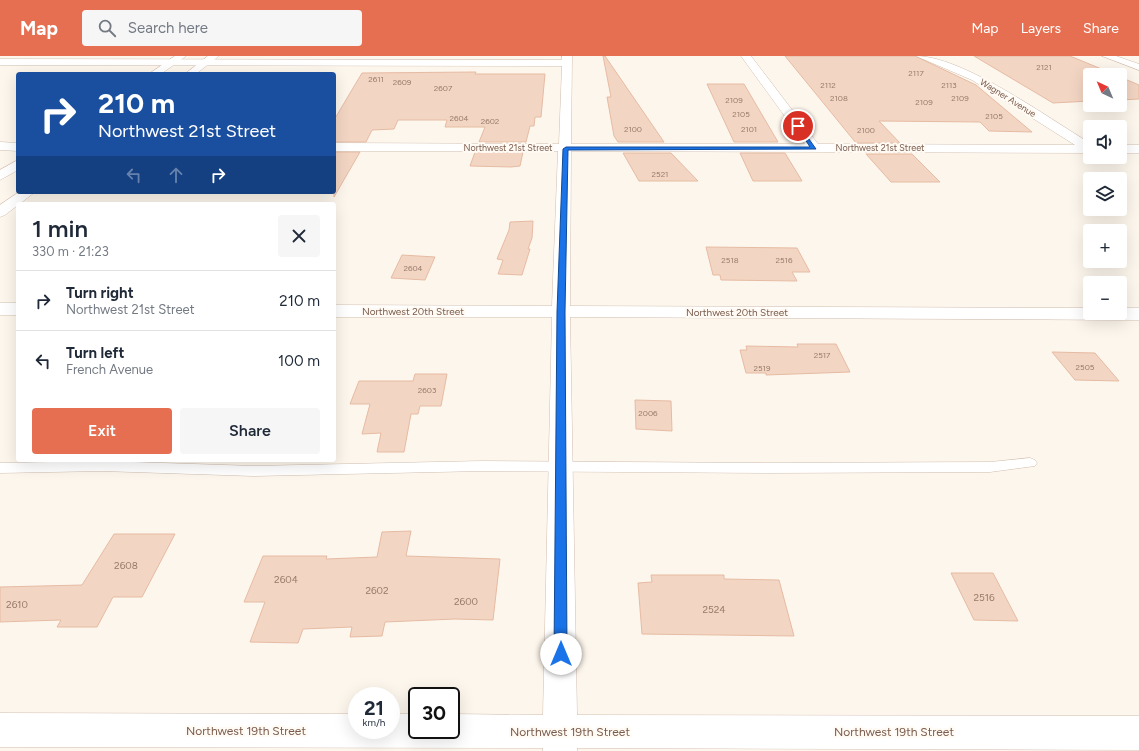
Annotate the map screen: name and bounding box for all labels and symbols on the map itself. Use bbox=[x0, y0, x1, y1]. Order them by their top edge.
house number: 2121 bbox=[1036, 62, 1052, 72]
house number: 2117 bbox=[908, 68, 924, 78]
north arrow bbox=[1083, 68, 1127, 112]
house number: 2611 bbox=[368, 74, 384, 84]
street label: Wagner Avenue bbox=[978, 76, 1038, 119]
house number: 2609 bbox=[393, 77, 412, 87]
house number: 2112 bbox=[820, 80, 836, 90]
house number: 2113 bbox=[941, 80, 957, 90]
house number: 2607 bbox=[434, 83, 453, 93]
house number: 2108 bbox=[830, 93, 848, 103]
house number: 2109 bbox=[951, 93, 969, 103]
house number: 2109 bbox=[725, 95, 743, 105]
house number: 2109 bbox=[915, 97, 933, 107]
house number: 2105 bbox=[732, 109, 750, 119]
pin bbox=[781, 109, 815, 143]
house number: 2105 bbox=[985, 111, 1003, 121]
house number: 2604 bbox=[449, 113, 469, 123]
house number: 2602 bbox=[481, 116, 499, 126]
house number: 2100 bbox=[624, 124, 642, 134]
house number: 2101 bbox=[741, 124, 757, 134]
house number: 2100 bbox=[857, 125, 875, 135]
street label: Northwest 21st Street bbox=[463, 142, 553, 153]
street label: Northwest 21st Street bbox=[835, 142, 925, 153]
house number: 2521 bbox=[652, 169, 668, 179]
house number: 2518 bbox=[721, 255, 739, 265]
house number: 2516 bbox=[776, 255, 793, 265]
house number: 2604 bbox=[403, 263, 423, 273]
street label: Northwest 20th Street bbox=[362, 305, 464, 318]
street label: Northwest 20th Street bbox=[686, 306, 788, 319]
house number: 2517 bbox=[814, 350, 831, 360]
house number: 2505 bbox=[1076, 362, 1095, 372]
house number: 2519 bbox=[754, 363, 771, 373]
house number: 2603 bbox=[418, 385, 436, 395]
house number: 2006 bbox=[638, 408, 658, 418]
house number: 2608 bbox=[114, 559, 138, 572]
house number: 2604 bbox=[274, 573, 298, 586]
house number: 2602 bbox=[365, 584, 389, 597]
house number: 2516 bbox=[973, 591, 995, 604]
house number: 2600 bbox=[454, 595, 478, 608]
house number: 2610 bbox=[6, 598, 28, 611]
house number: 2524 bbox=[702, 603, 726, 616]
position arrow bbox=[540, 633, 582, 675]
speed limit sign: 30 bbox=[408, 687, 460, 739]
street label: Northwest 19th Street bbox=[186, 724, 306, 738]
street label: Northwest 19th Street bbox=[510, 725, 630, 739]
street label: Northwest 19th Street bbox=[834, 725, 954, 739]

